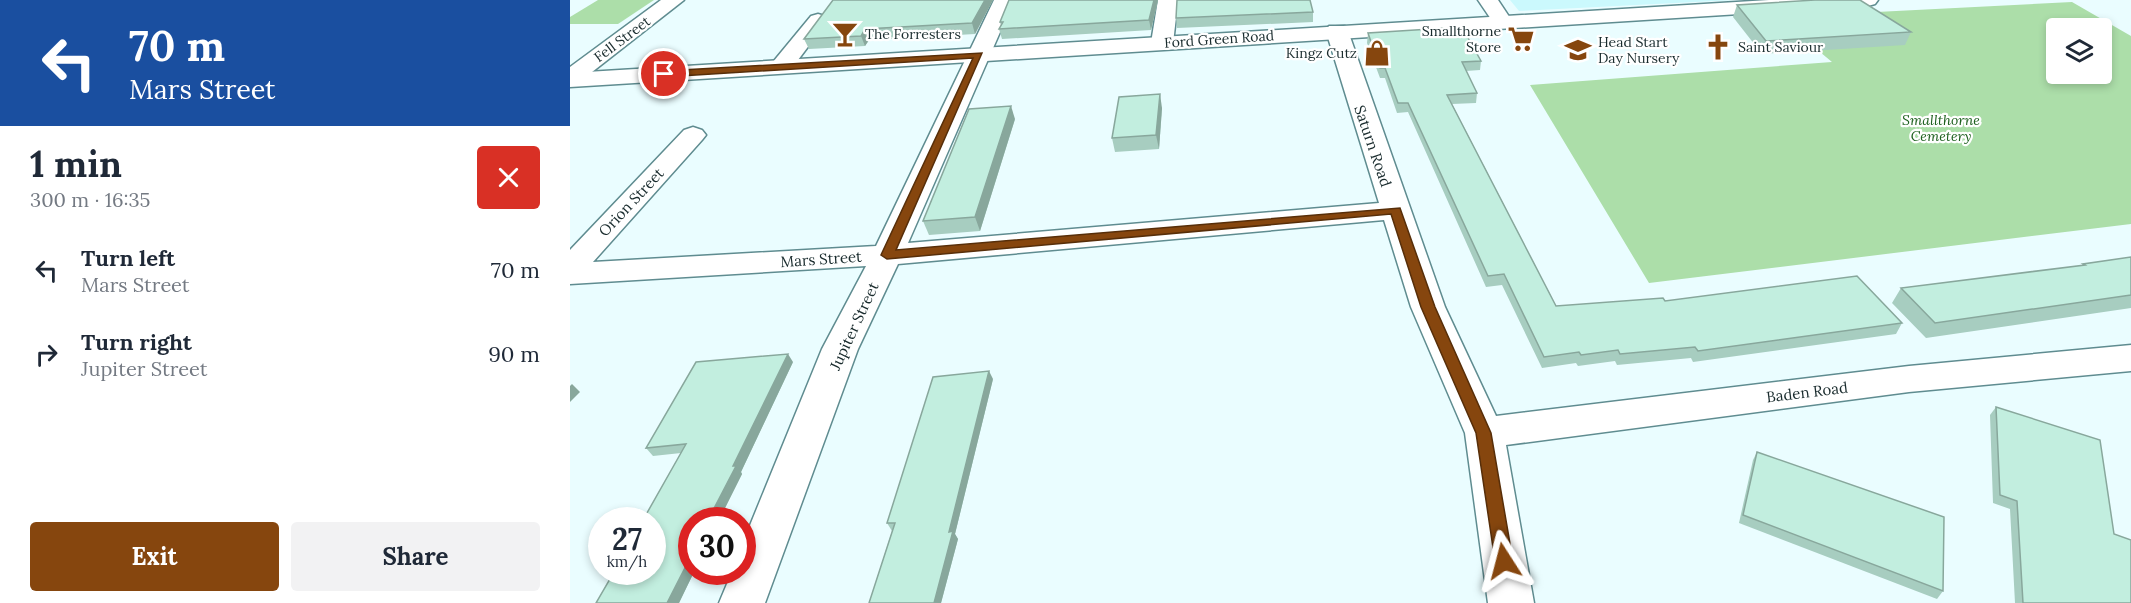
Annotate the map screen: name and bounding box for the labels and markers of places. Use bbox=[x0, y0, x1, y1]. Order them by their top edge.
bar icon: The Forresters bbox=[830, 19, 860, 49]
place label: Smallthorne Store bbox=[1422, 22, 1501, 56]
supermarket icon: Smallthorne Store bbox=[1506, 24, 1536, 54]
place label: The Forresters bbox=[865, 25, 961, 43]
church icon: Saint Saviour bbox=[1703, 32, 1733, 62]
place label: Head Start Day Nursery bbox=[1598, 33, 1680, 67]
school or university icon: Head Start Day Nursery bbox=[1563, 35, 1593, 65]
shop icon: Kingz Cutz bbox=[1362, 38, 1392, 68]
place label: Saint Saviour bbox=[1738, 38, 1823, 56]
place label: Kingz Cutz bbox=[1286, 44, 1357, 62]
pin bbox=[638, 48, 689, 99]

